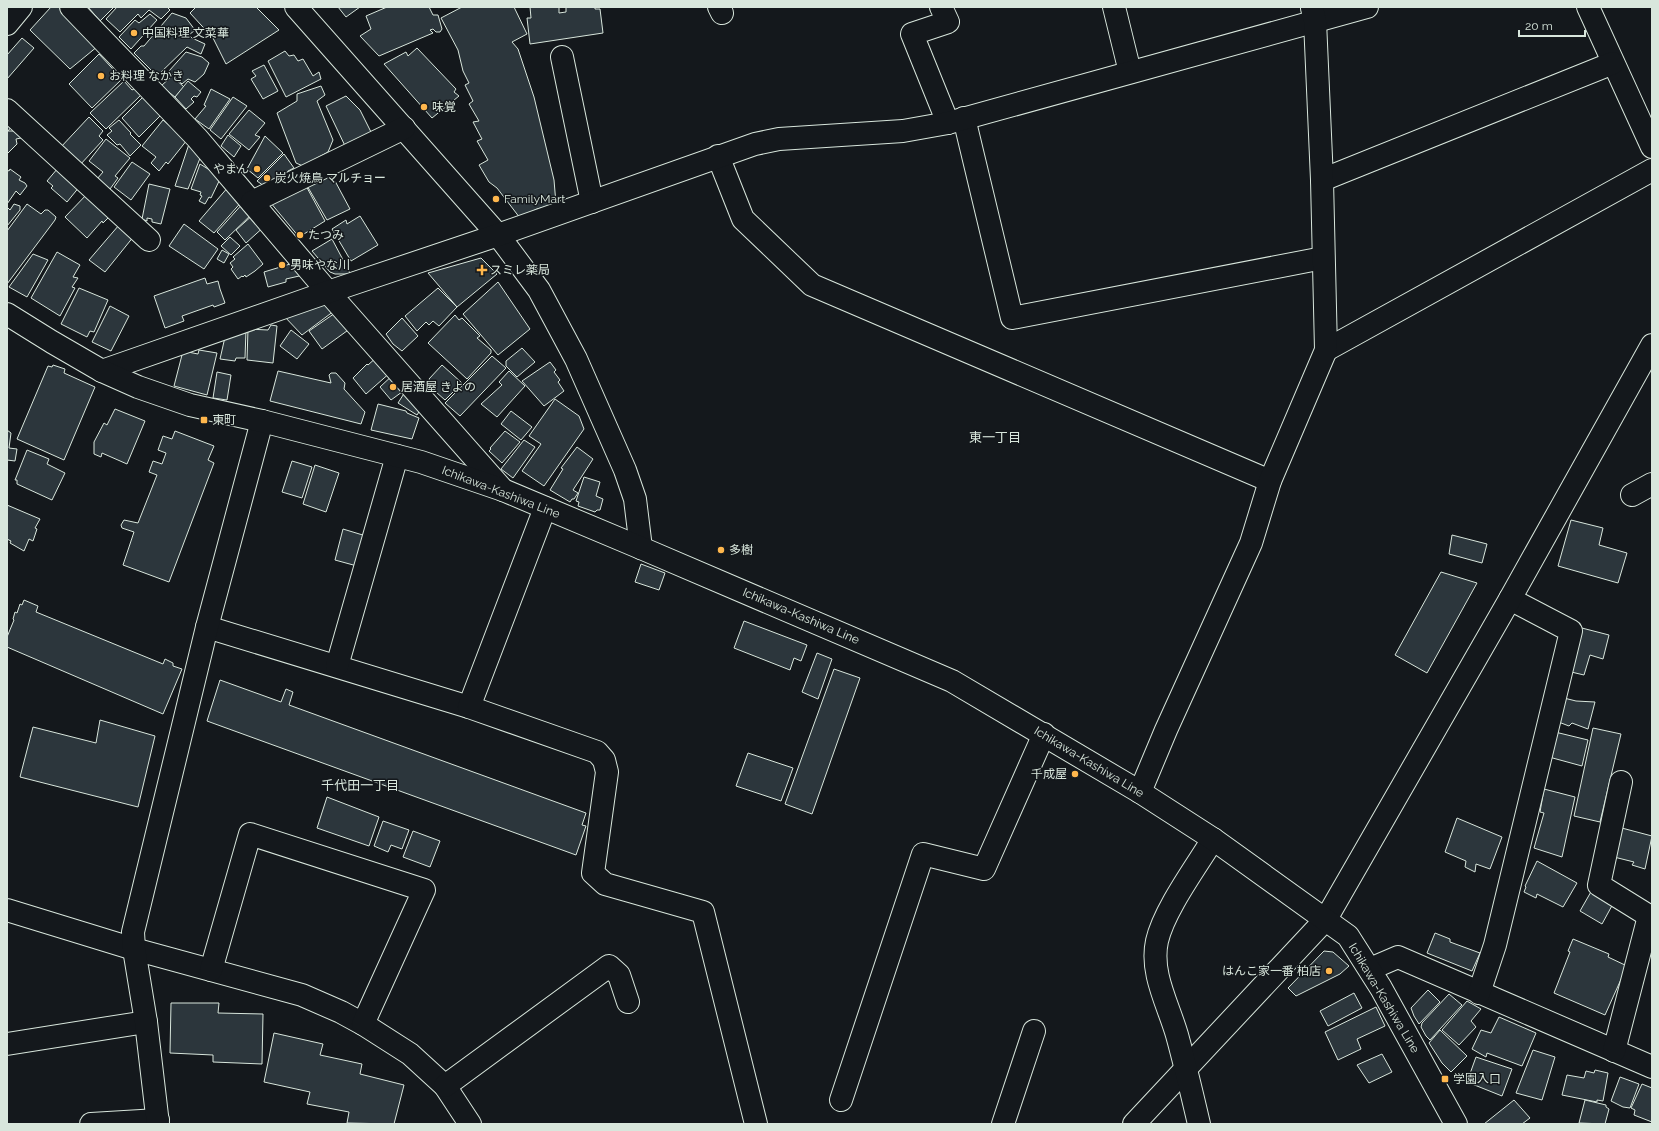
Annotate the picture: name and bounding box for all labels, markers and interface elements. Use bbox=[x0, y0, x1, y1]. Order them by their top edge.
scale bar bbox=[1519, 12, 1585, 38]
text: 20 m bbox=[1525, 19, 1553, 33]
place label: 中国料理 文菜華 bbox=[142, 26, 229, 40]
marker: 中国料理 文菜華 bbox=[129, 28, 139, 38]
place label: お料理 なかき bbox=[109, 69, 184, 83]
marker: お料理 なかき bbox=[96, 71, 106, 81]
place label: 味覚 bbox=[432, 100, 456, 114]
marker: 味覚 bbox=[419, 102, 429, 112]
place label: やまん bbox=[213, 162, 249, 176]
marker: やまん bbox=[252, 164, 262, 174]
place label: 炭火焼鳥 マルチョー bbox=[275, 171, 386, 185]
marker: 炭火焼鳥 マルチョー bbox=[262, 173, 272, 183]
place label: FamilyMart bbox=[504, 192, 565, 206]
marker: FamilyMart bbox=[491, 194, 501, 204]
place label: たつみ bbox=[308, 228, 344, 242]
marker: たつみ bbox=[295, 230, 305, 240]
place label: 男味やな川 bbox=[290, 258, 350, 272]
marker: 男味やな川 bbox=[277, 260, 287, 270]
place label: スミレ薬局 bbox=[490, 263, 550, 277]
marker: スミレ薬局 bbox=[477, 265, 487, 275]
place label: 居酒屋 きよの bbox=[401, 380, 476, 394]
marker: 居酒屋 きよの bbox=[388, 382, 398, 392]
place label: 東町 bbox=[212, 413, 236, 427]
marker: 東町 bbox=[199, 415, 209, 425]
district label: 東一丁目 bbox=[969, 430, 1021, 445]
street label: Ichikawa-Kashiwa Line bbox=[440, 463, 562, 521]
place label: 多樹 bbox=[729, 543, 753, 557]
marker: 多樹 bbox=[716, 545, 726, 555]
street label: Ichikawa-Kashiwa Line bbox=[741, 585, 861, 647]
street label: Ichikawa-Kashiwa Line bbox=[1032, 724, 1146, 800]
place label: 千成屋 bbox=[1031, 767, 1067, 781]
marker: 千成屋 bbox=[1070, 769, 1080, 779]
district label: 千代田一丁目 bbox=[321, 778, 399, 793]
street label: Ichikawa-Kashiwa Line bbox=[1346, 941, 1422, 1055]
place label: はんこ家一番 柏店 bbox=[1222, 964, 1321, 978]
marker: はんこ家一番 柏店 bbox=[1324, 966, 1334, 976]
place label: 学園入口 bbox=[1453, 1072, 1501, 1086]
marker: 学園入口 bbox=[1440, 1074, 1450, 1084]

